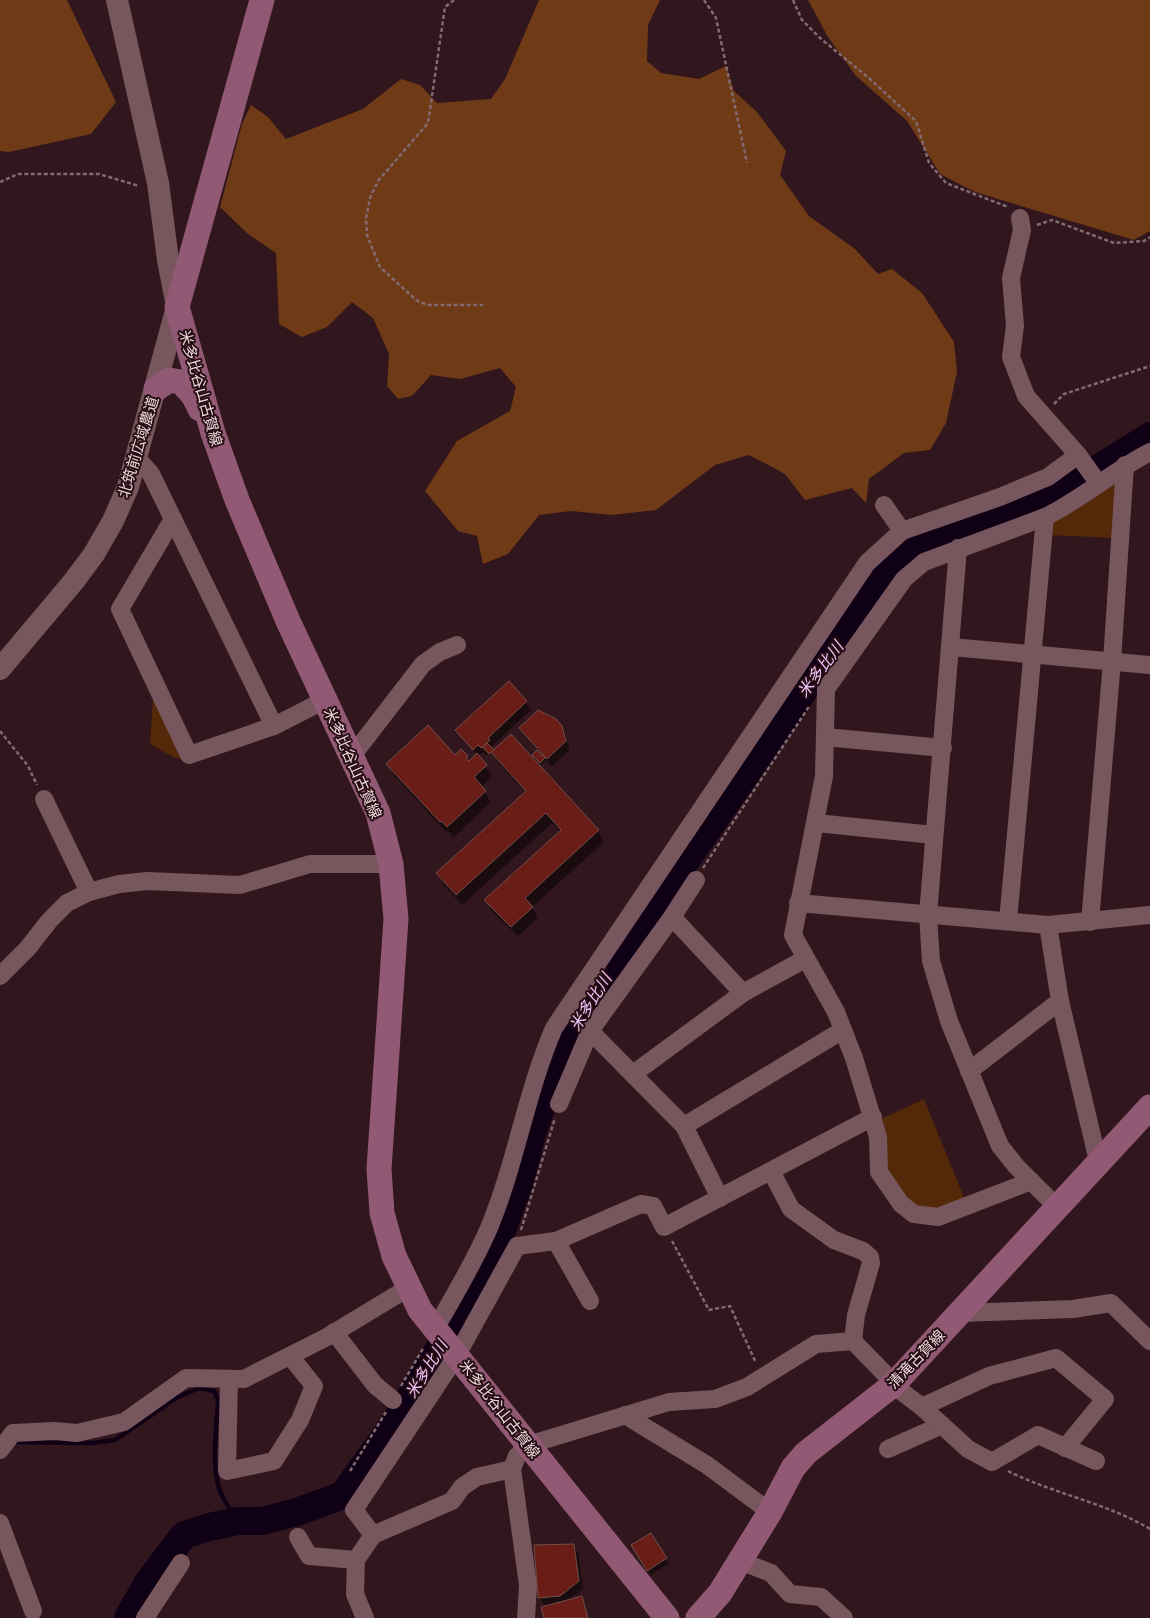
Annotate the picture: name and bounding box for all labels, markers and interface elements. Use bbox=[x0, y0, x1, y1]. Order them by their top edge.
street label: 米多比谷山古賀線 bbox=[175, 328, 227, 448]
street label: 北筑前広域農道 bbox=[114, 394, 162, 500]
water label: 米多比川 bbox=[793, 636, 848, 701]
street label: 米多比谷山古賀線 bbox=[320, 704, 386, 822]
water label: 米多比川 bbox=[565, 968, 616, 1034]
street label: 清滝古賀線 bbox=[883, 1325, 949, 1393]
water label: 米多比川 bbox=[401, 1335, 452, 1401]
street label: 米多比谷山古賀線 bbox=[456, 1356, 544, 1462]

